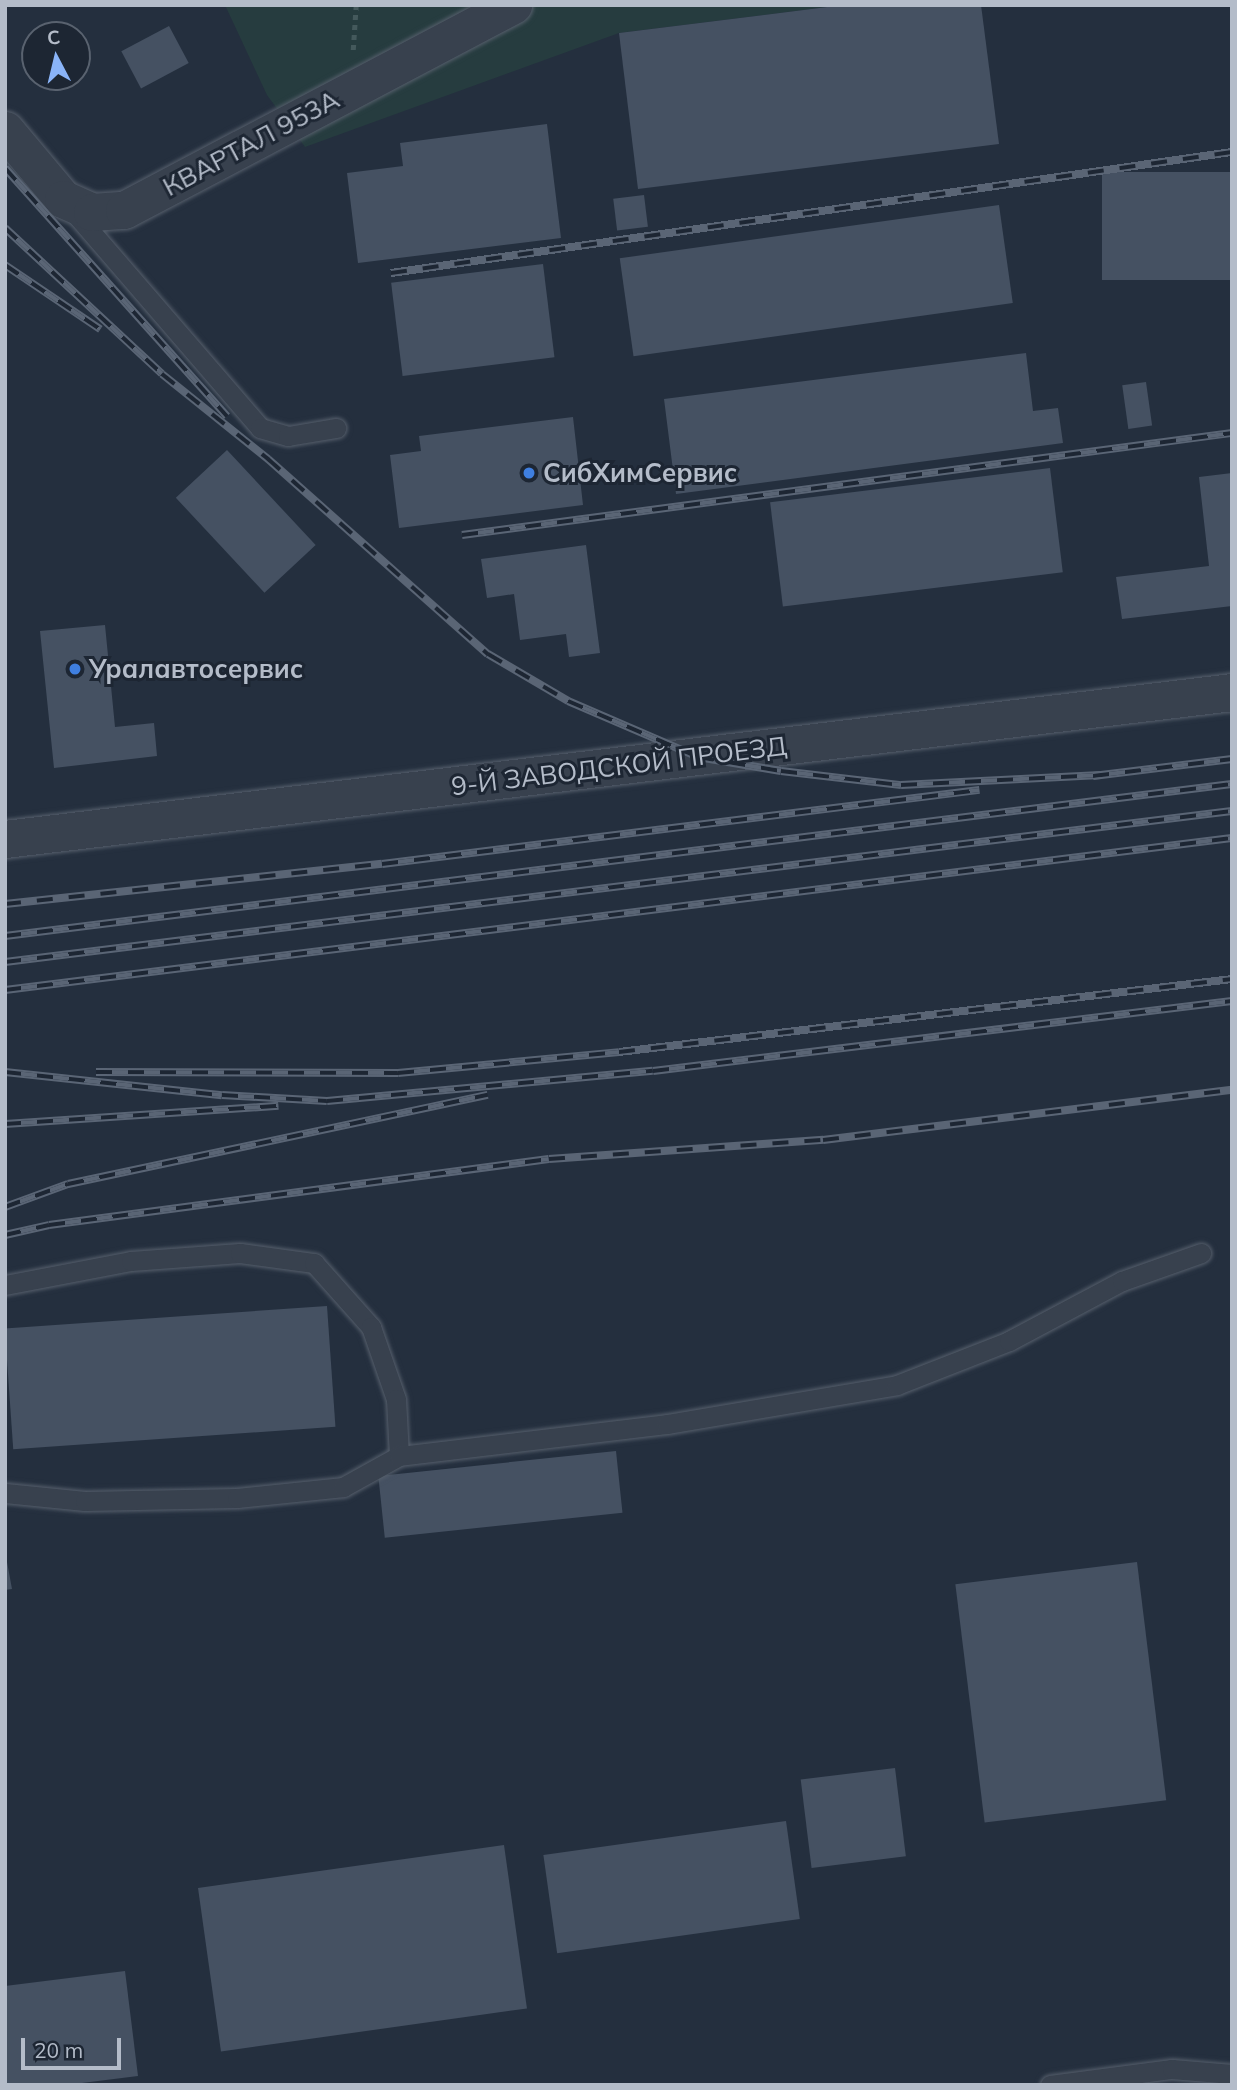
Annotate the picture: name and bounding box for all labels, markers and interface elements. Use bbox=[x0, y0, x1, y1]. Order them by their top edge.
north arrow bbox=[21, 21, 91, 91]
text: С bbox=[46, 24, 62, 50]
street label: КВАРТАЛ 953А bbox=[157, 83, 345, 203]
place label: СибХимСервис bbox=[543, 457, 737, 489]
marker: СибХимСервис bbox=[521, 465, 537, 481]
place label: Уралавтосервис bbox=[89, 653, 303, 685]
marker: Уралавтосервис bbox=[67, 661, 83, 677]
street label: 9-Й ЗАВОДСКОЙ ПРОЕЗД bbox=[450, 730, 788, 802]
scale bar bbox=[24, 2024, 124, 2068]
text: 20 m bbox=[34, 2037, 83, 2063]

